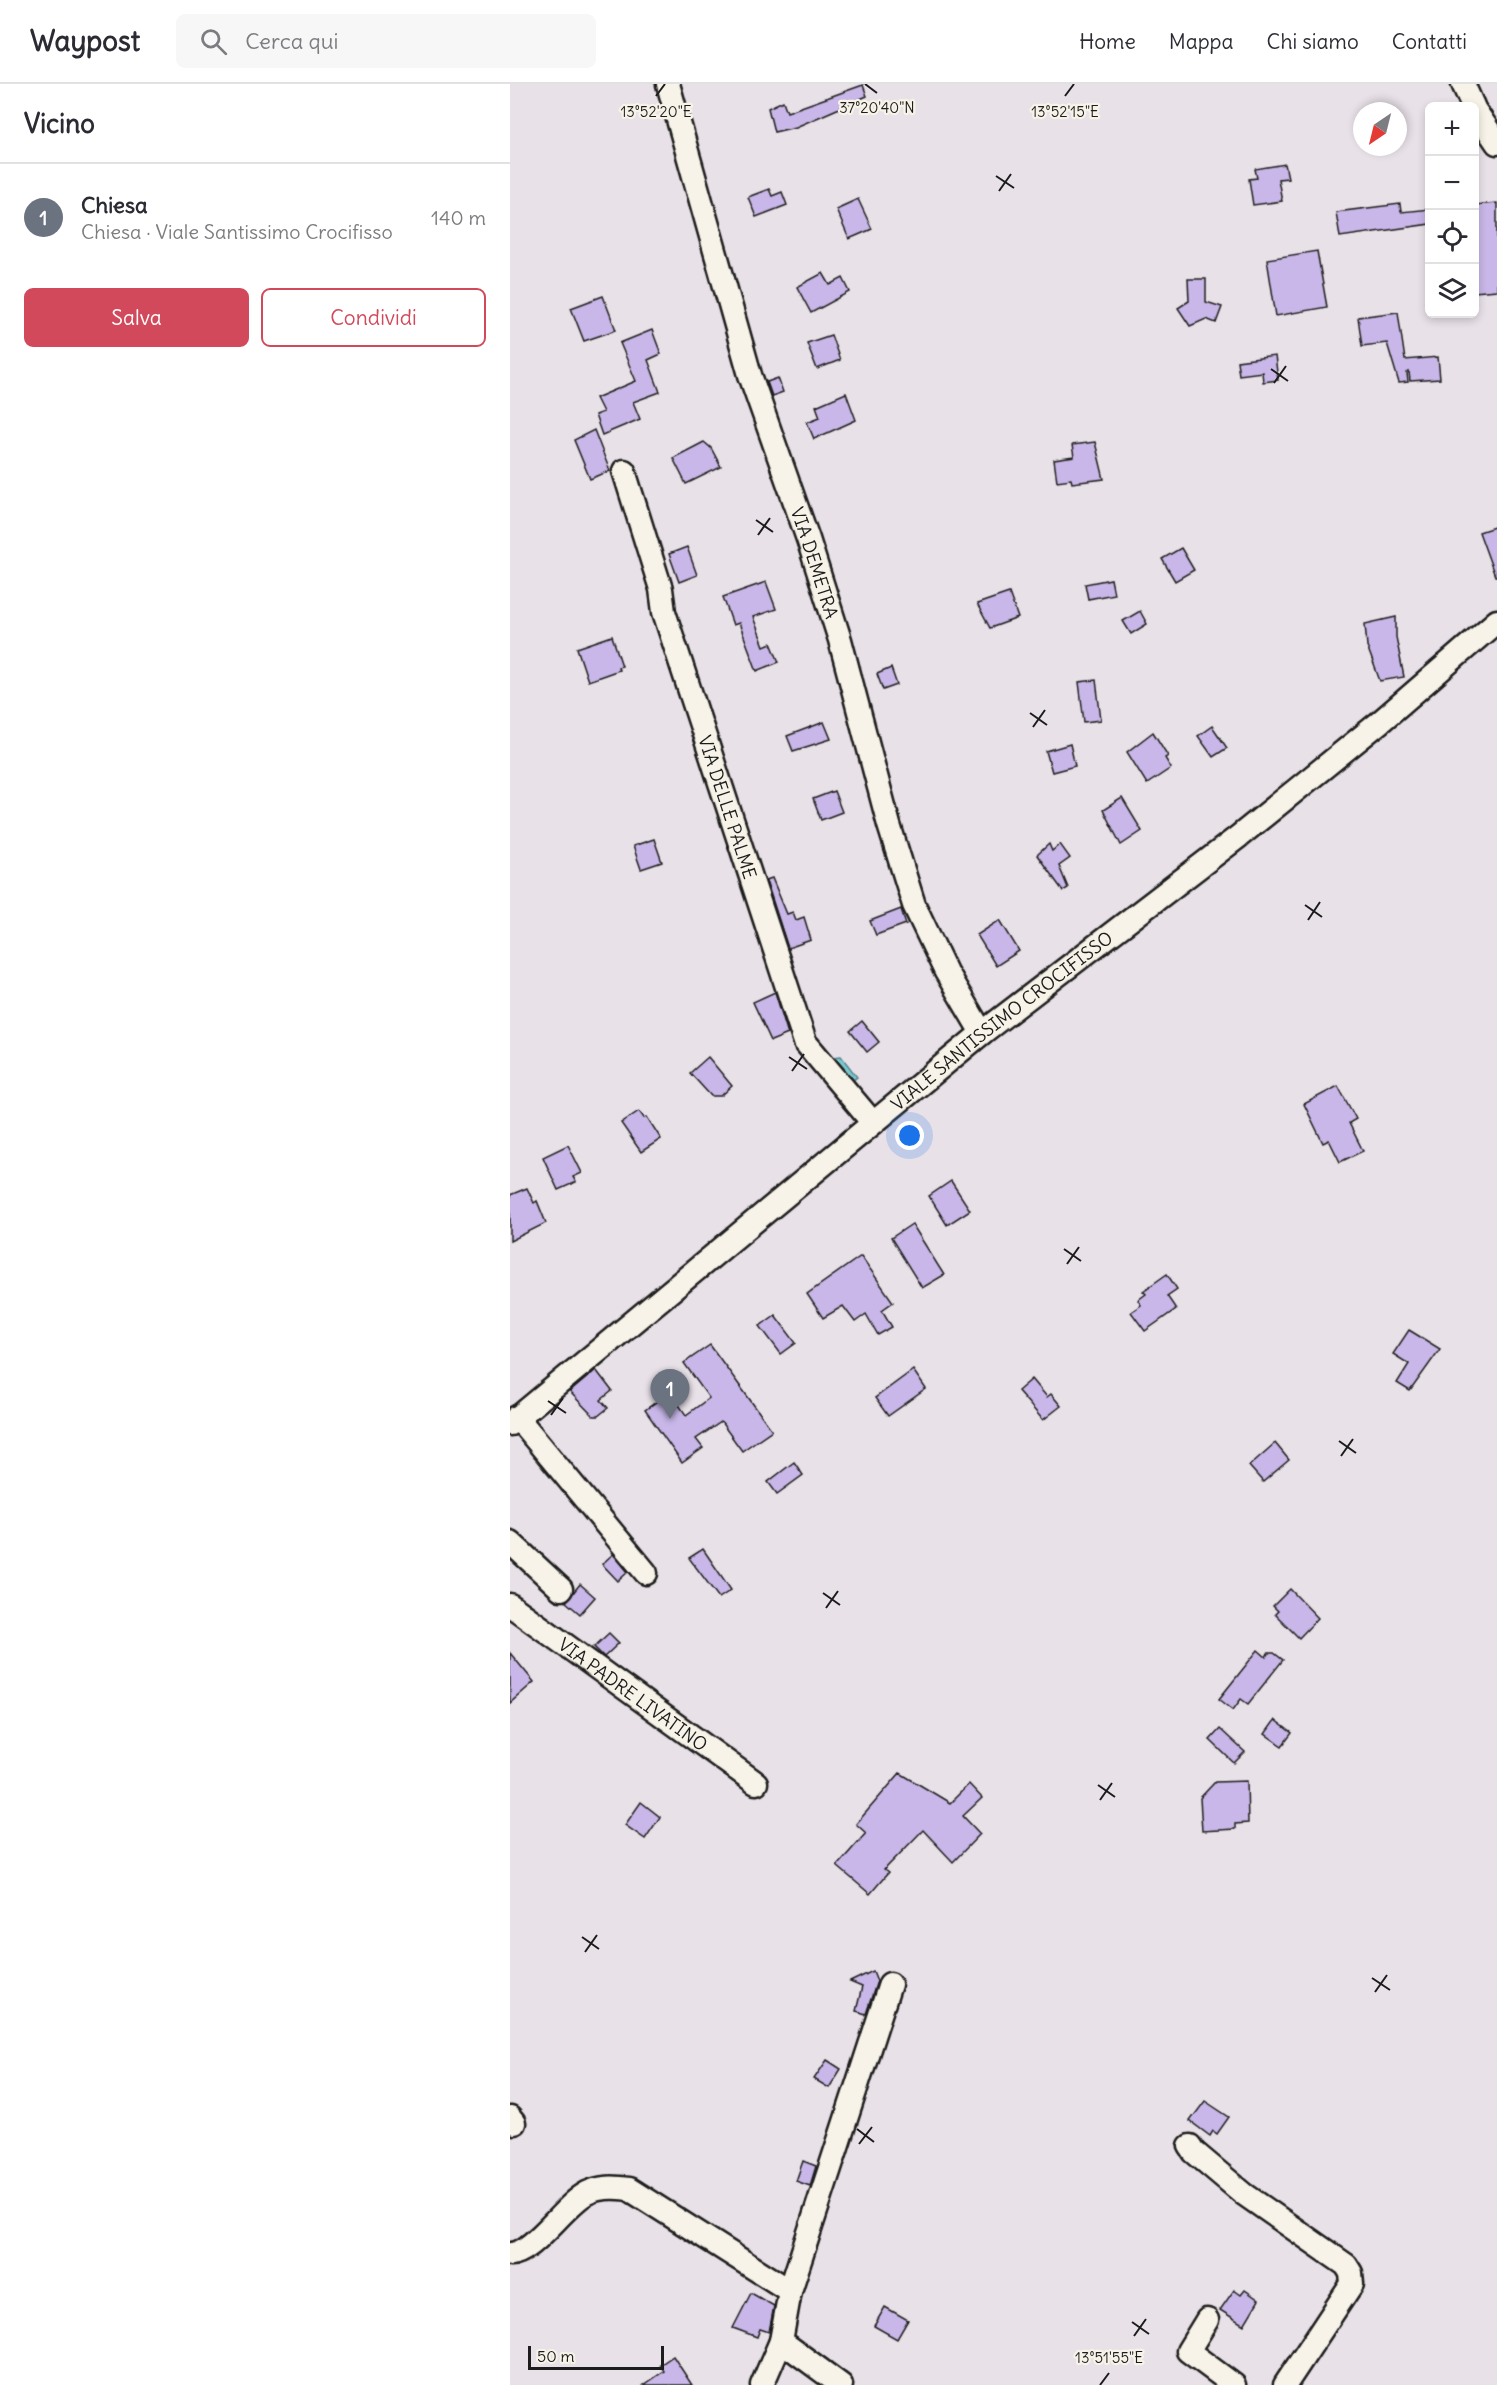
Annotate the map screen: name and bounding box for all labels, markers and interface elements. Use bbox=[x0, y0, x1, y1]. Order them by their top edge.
search box bbox=[176, 14, 596, 68]
text: Waypost bbox=[30, 23, 140, 59]
icon: search bbox=[197, 25, 230, 58]
text: Cerca qui bbox=[245, 27, 338, 55]
text: Home bbox=[1079, 28, 1136, 55]
text: Mappa bbox=[1169, 28, 1234, 55]
text: Chi siamo bbox=[1267, 28, 1359, 55]
text: Contatti bbox=[1392, 28, 1467, 55]
text: 37°20'40"N bbox=[839, 98, 915, 117]
text: 13°52'20"E bbox=[620, 102, 692, 121]
text: 13°52'15"E bbox=[1031, 102, 1099, 121]
north arrow bbox=[1353, 102, 1407, 156]
map controls bbox=[1425, 102, 1479, 318]
button: + bbox=[1425, 102, 1479, 156]
text: Vicino bbox=[24, 107, 95, 140]
button: − bbox=[1425, 156, 1479, 210]
text: Chiesa bbox=[81, 191, 148, 219]
text: 1 bbox=[40, 205, 47, 230]
text: 140 m bbox=[431, 205, 486, 230]
button: locate bbox=[1425, 210, 1479, 264]
text: Chiesa · Viale Santissimo Crocifisso bbox=[81, 219, 393, 244]
button: layers bbox=[1425, 264, 1479, 318]
button: Salva bbox=[24, 288, 249, 347]
button: Condividi bbox=[261, 288, 486, 347]
street label: VIA DEMETRA bbox=[786, 504, 844, 621]
street label: VIA DELLE PALME bbox=[694, 732, 762, 882]
street label: VIALE SANTISSIMO CROCIFISSO bbox=[886, 926, 1117, 1115]
your location bbox=[895, 1121, 924, 1150]
pin: 1 bbox=[650, 1370, 690, 1419]
street label: VIA PADRE LIVATINO bbox=[554, 1632, 712, 1756]
scale bar bbox=[528, 2343, 664, 2370]
text: 50 m bbox=[537, 2346, 575, 2366]
text: 13°51'55"E bbox=[1075, 2348, 1143, 2367]

